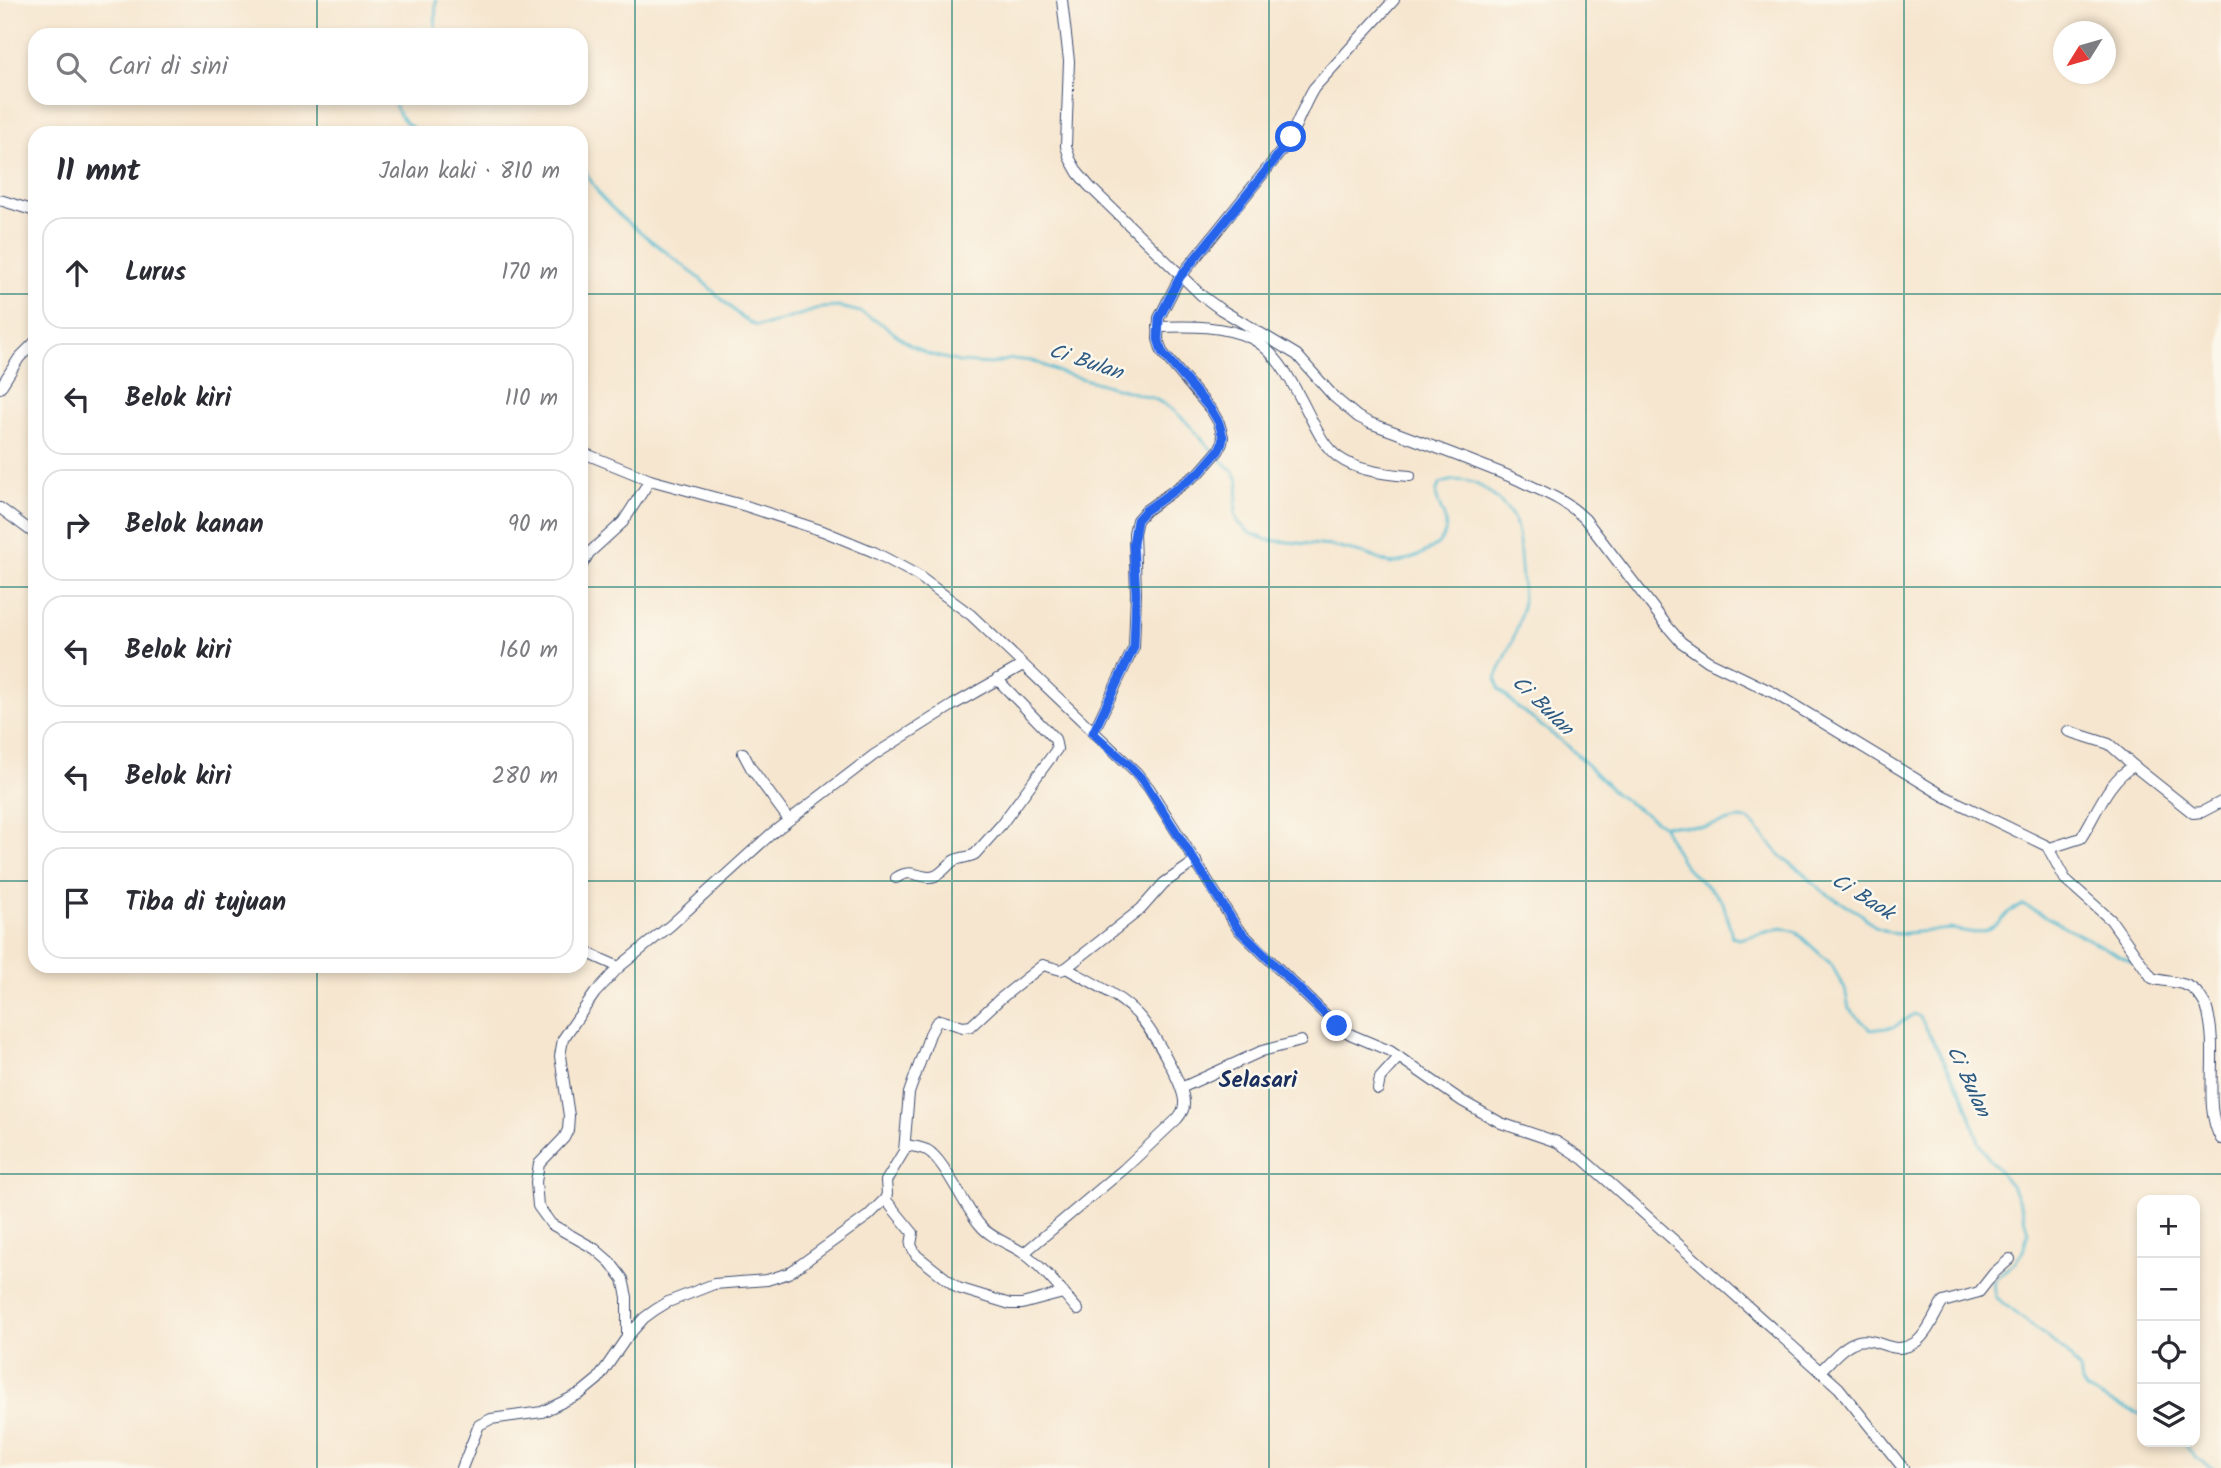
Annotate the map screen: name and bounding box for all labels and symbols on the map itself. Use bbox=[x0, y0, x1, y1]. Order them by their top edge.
north arrow bbox=[2053, 21, 2116, 84]
route start bbox=[1275, 121, 1306, 152]
water label: Ci Bulan bbox=[1044, 335, 1128, 390]
water label: Ci Bulan bbox=[1503, 668, 1582, 745]
water label: Ci Baok bbox=[1824, 865, 1903, 931]
route end bbox=[1321, 1010, 1352, 1041]
water label: Ci Bulan bbox=[1937, 1040, 1999, 1125]
district label: Selasari bbox=[1219, 1063, 1298, 1099]

